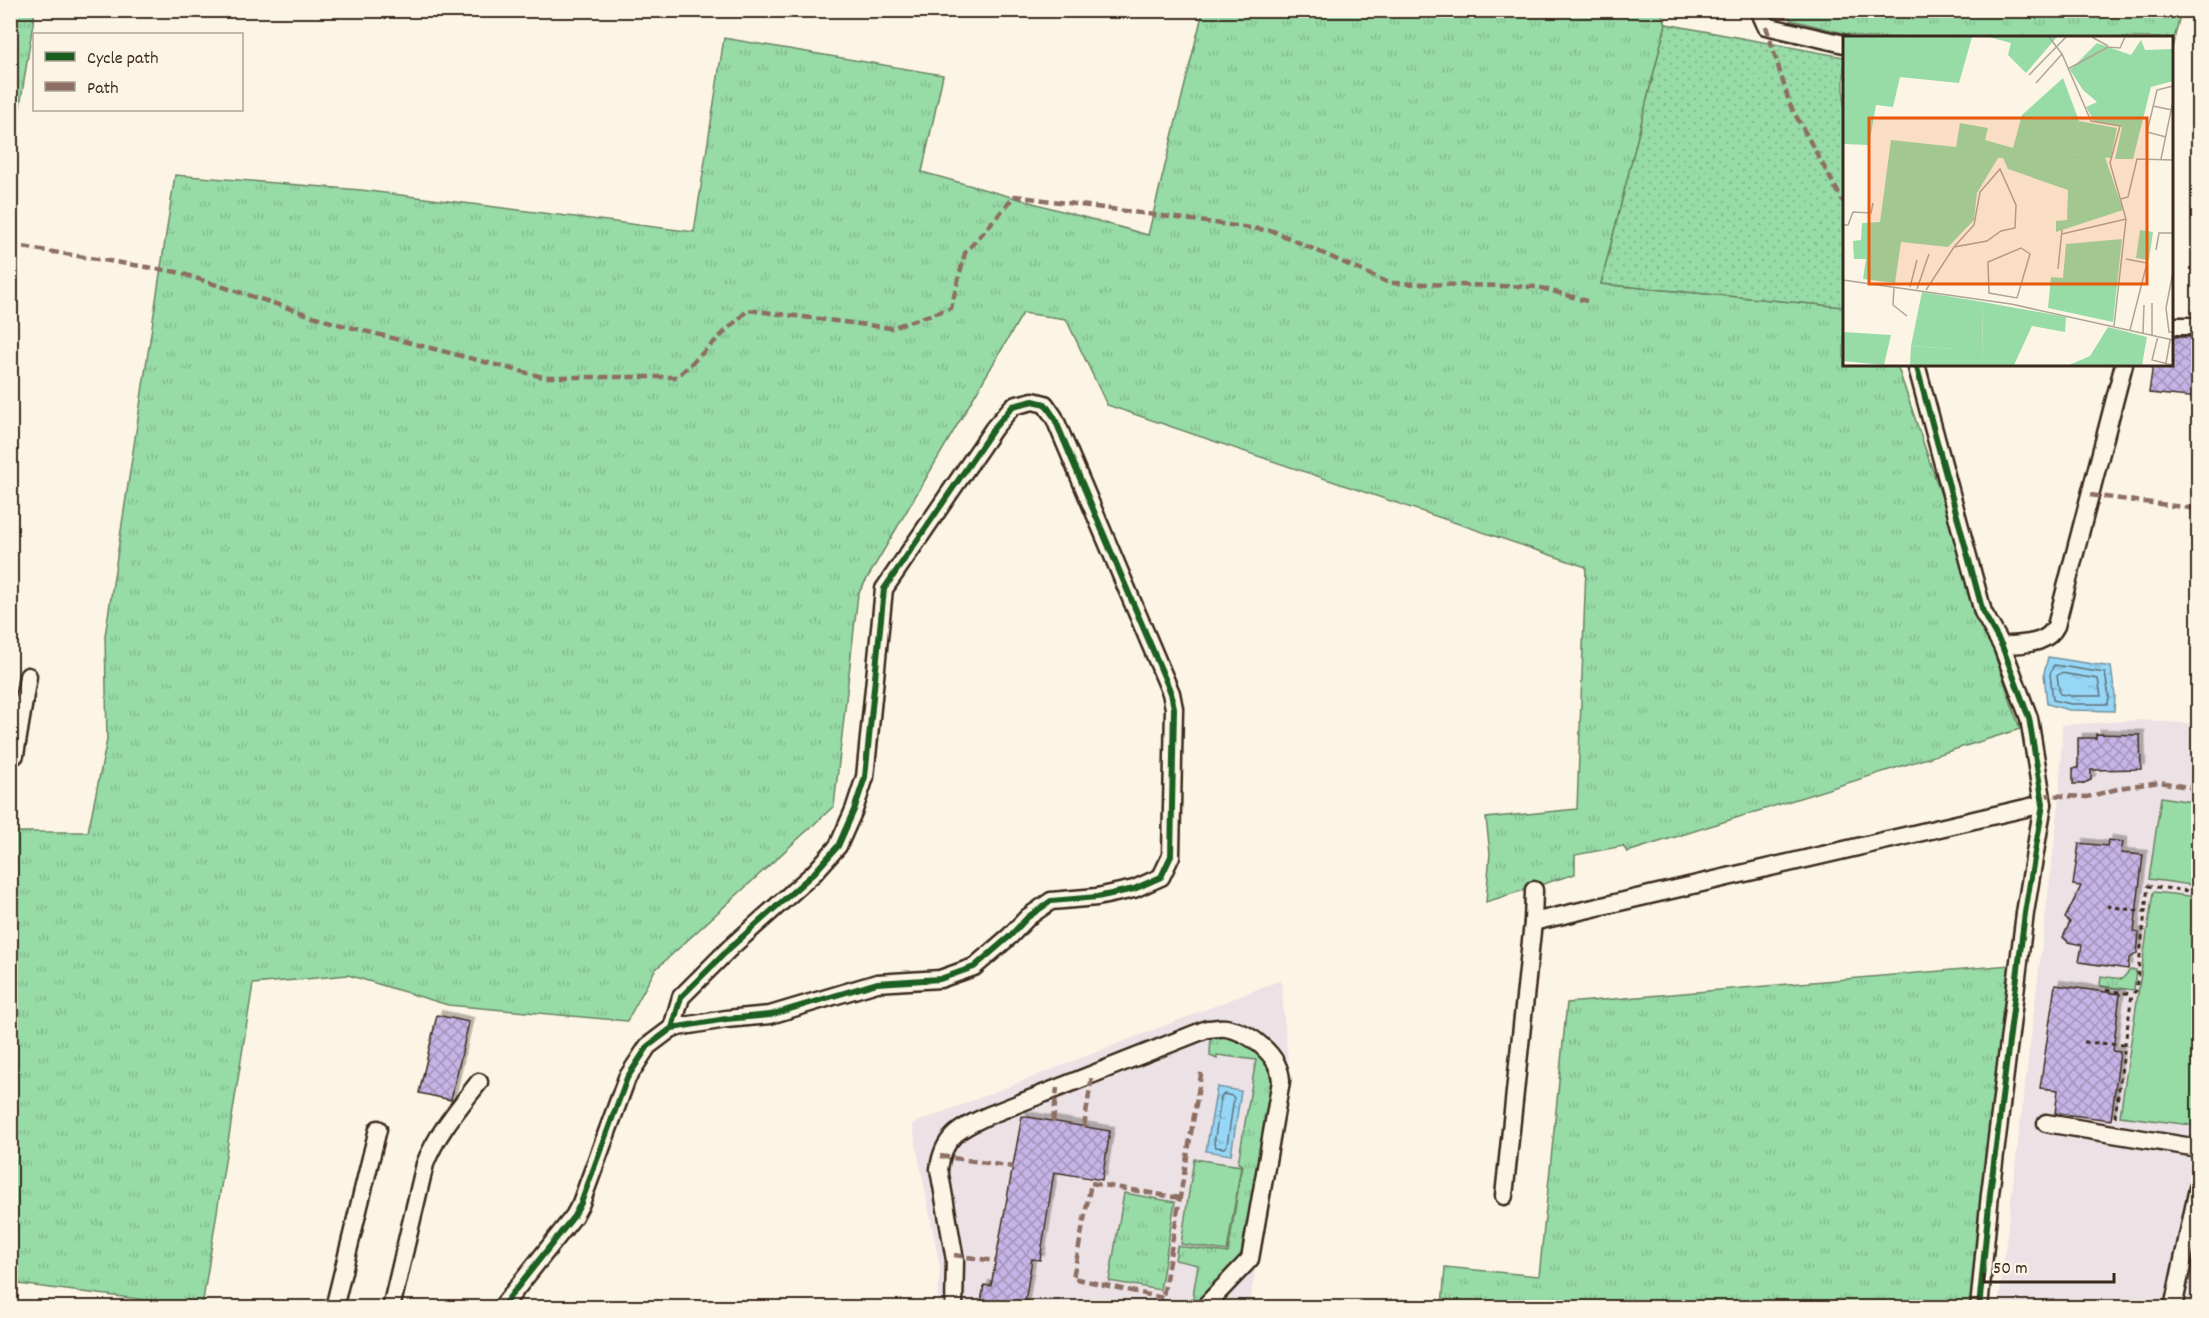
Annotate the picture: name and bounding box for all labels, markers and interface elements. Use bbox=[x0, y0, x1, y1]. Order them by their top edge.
legend bbox=[33, 33, 243, 111]
inset map bbox=[1843, 36, 2173, 366]
text: Cycle path bbox=[87, 47, 158, 72]
text: Path bbox=[87, 77, 119, 102]
scale bar bbox=[1984, 1246, 2114, 1284]
text: 50 m bbox=[1993, 1257, 2028, 1282]

